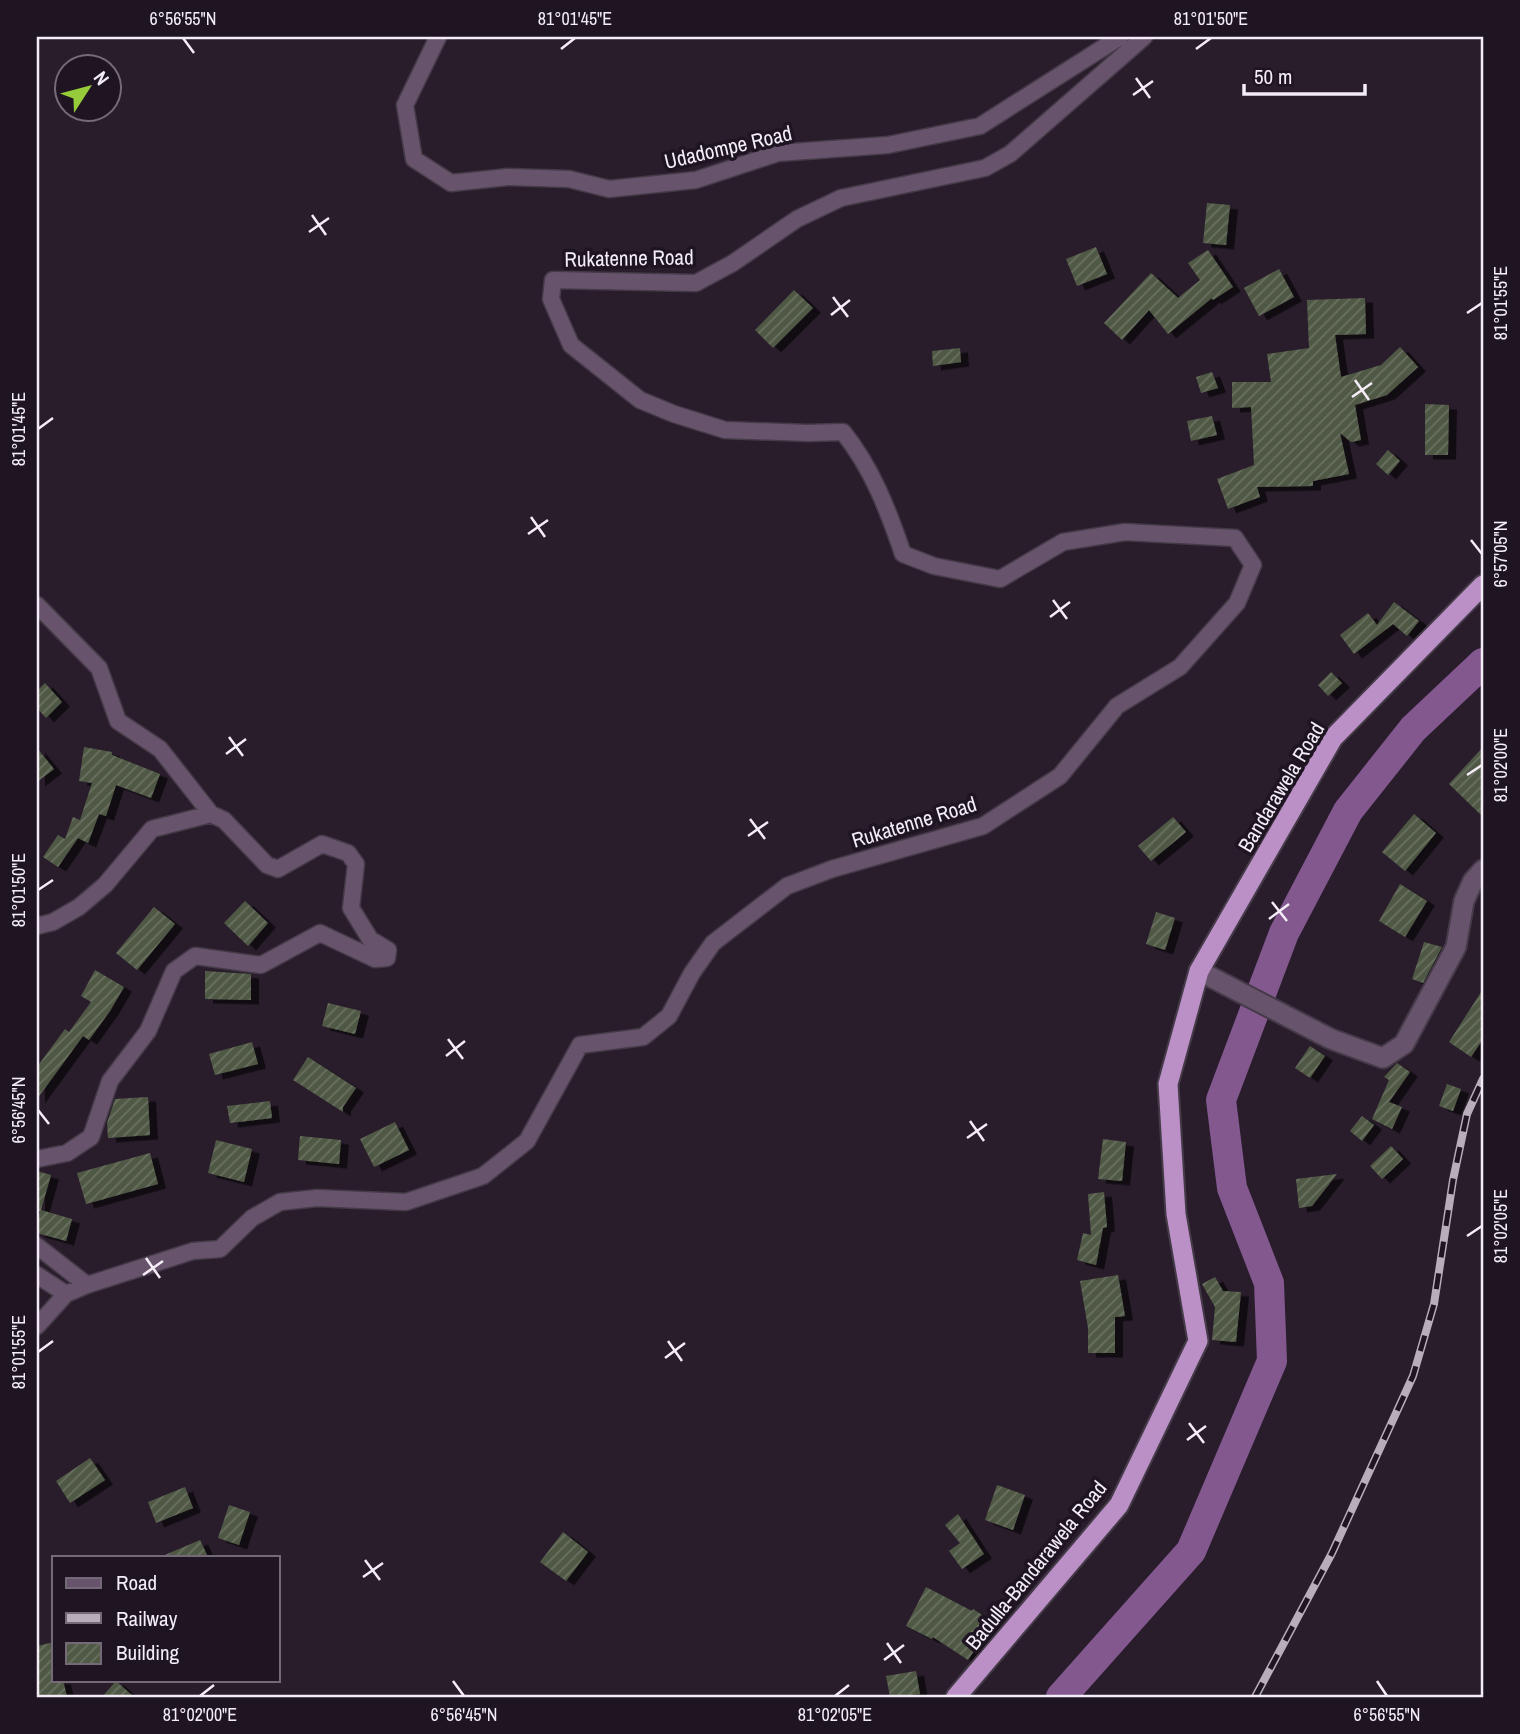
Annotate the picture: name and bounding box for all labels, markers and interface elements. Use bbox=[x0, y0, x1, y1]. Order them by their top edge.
text: 6°56'55"N bbox=[150, 6, 216, 31]
text: 81°01'45"E bbox=[538, 6, 612, 31]
text: 81°01'50"E bbox=[1174, 6, 1248, 31]
north arrow bbox=[52, 52, 122, 122]
scale bar bbox=[1244, 52, 1364, 96]
text: 50 m bbox=[1254, 62, 1292, 91]
text: N bbox=[88, 66, 116, 90]
street label: Udadompe Road bbox=[661, 118, 795, 176]
street label: Rukatenne Road bbox=[564, 242, 694, 274]
text: 81°01'55"E bbox=[1488, 266, 1513, 340]
text: 81°01'45"E bbox=[6, 392, 31, 466]
text: 6°57'05"N bbox=[1488, 521, 1513, 587]
street label: Bandarawela Road bbox=[1231, 717, 1331, 857]
text: 81°02'00"E bbox=[1488, 728, 1513, 802]
street label: Rukatenne Road bbox=[848, 789, 980, 855]
text: 81°01'50"E bbox=[6, 853, 31, 927]
text: 6°56'45"N bbox=[6, 1077, 31, 1143]
text: 81°02'05"E bbox=[1488, 1189, 1513, 1263]
text: 81°01'55"E bbox=[6, 1315, 31, 1389]
street label: Badulla-Bandarawela Road bbox=[959, 1474, 1113, 1656]
legend bbox=[52, 1556, 280, 1682]
text: Road bbox=[116, 1568, 157, 1597]
text: Railway bbox=[116, 1604, 178, 1633]
text: Building bbox=[116, 1638, 180, 1667]
text: 81°02'00"E bbox=[163, 1702, 237, 1727]
text: 6°56'45"N bbox=[431, 1702, 497, 1727]
text: 81°02'05"E bbox=[798, 1702, 872, 1727]
text: 6°56'55"N bbox=[1354, 1702, 1420, 1727]

